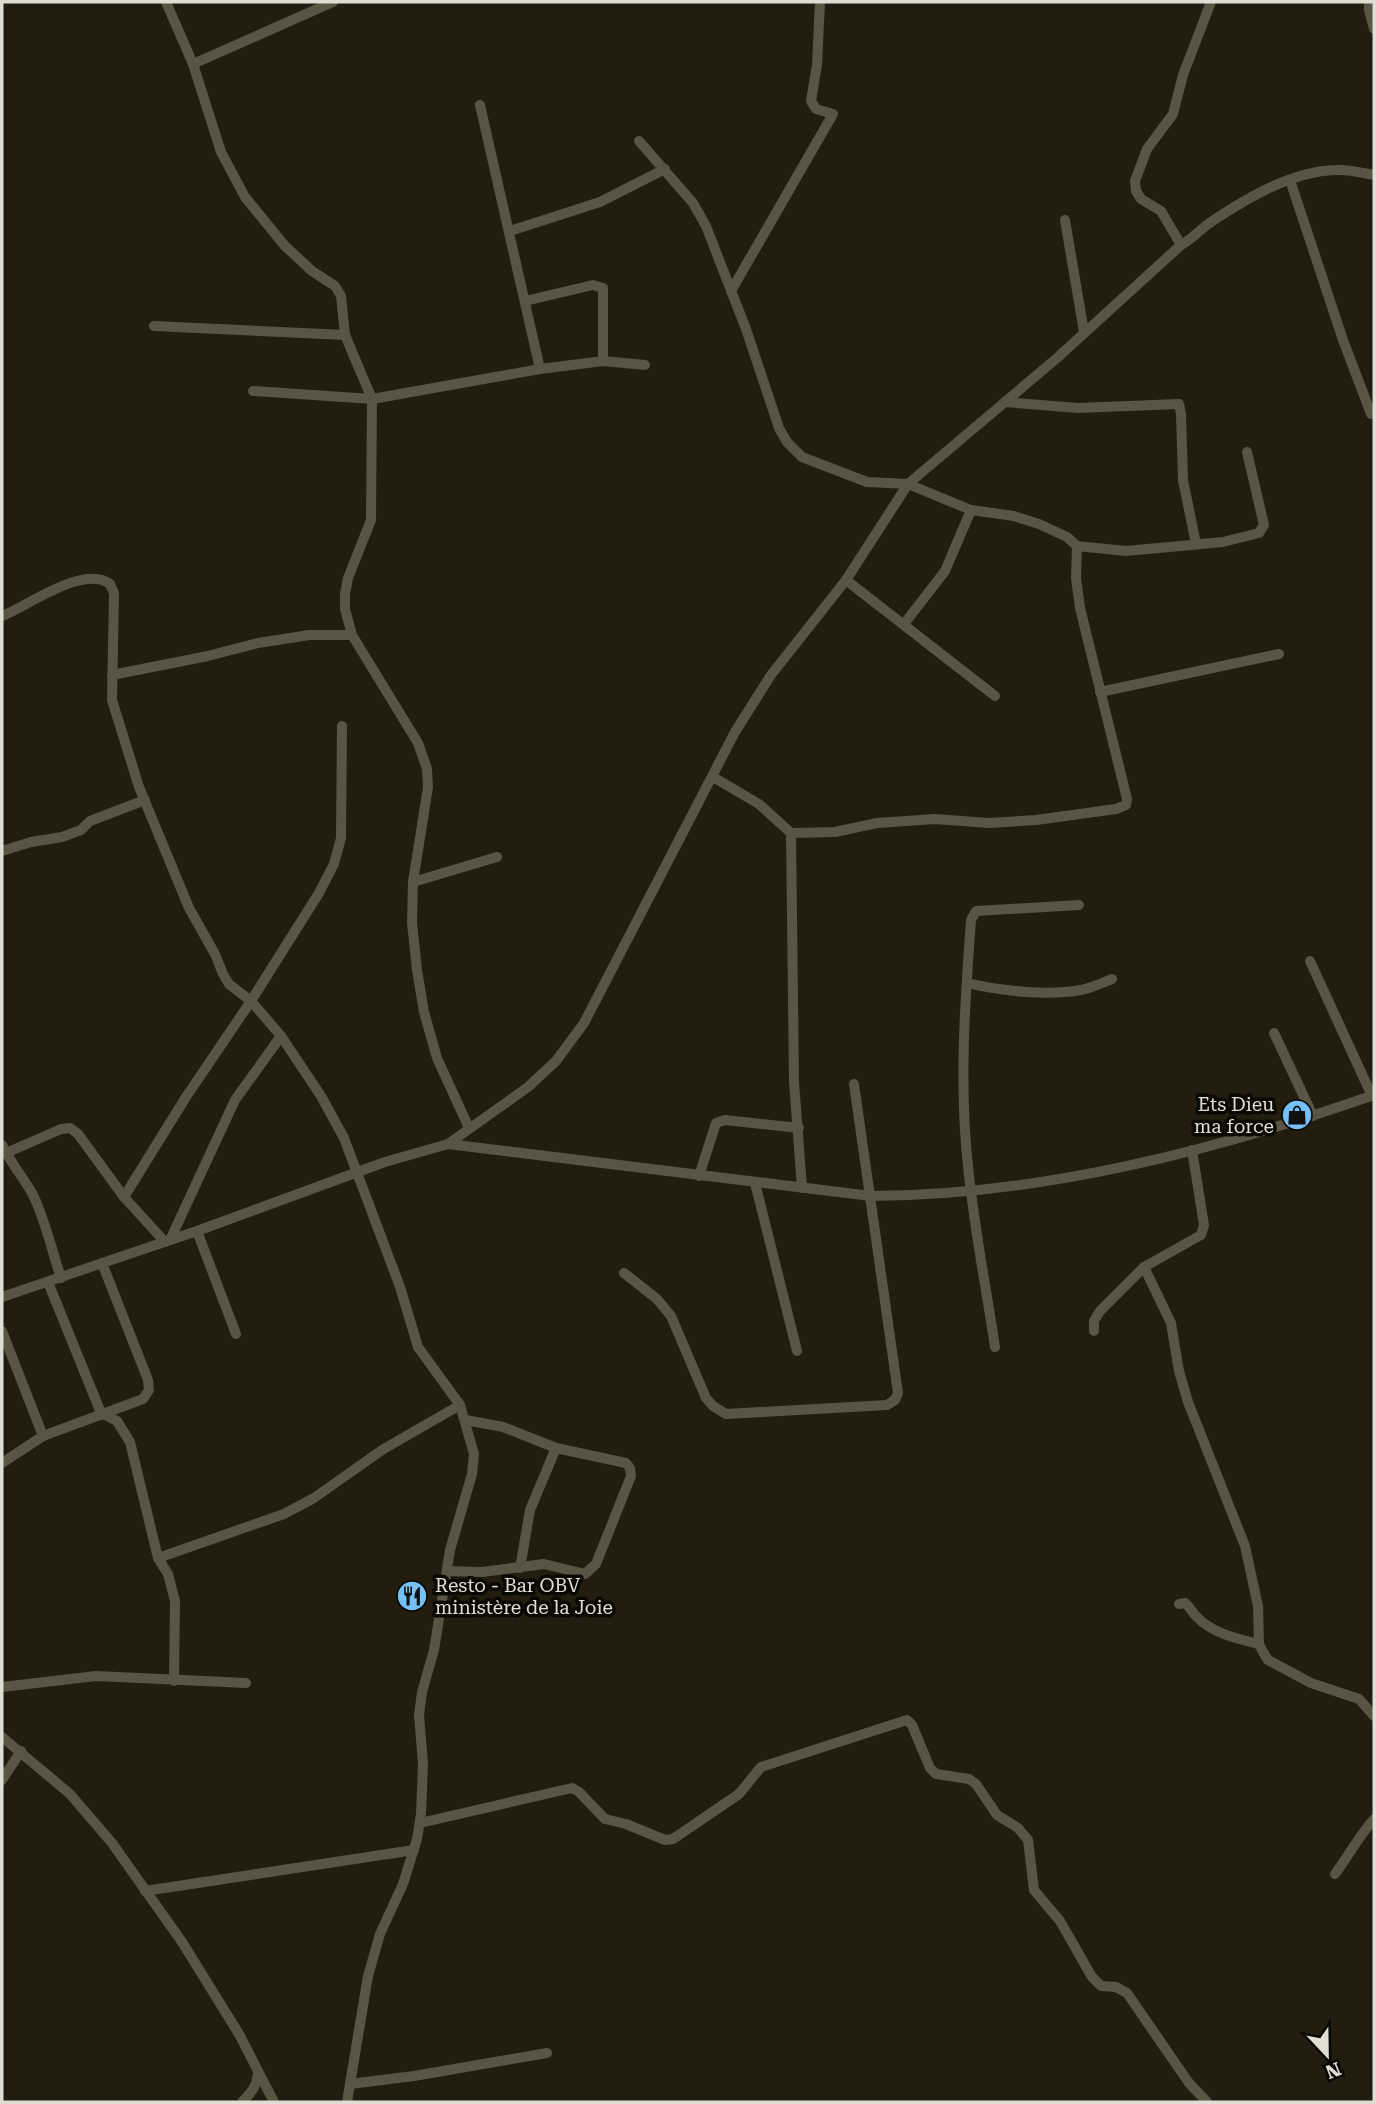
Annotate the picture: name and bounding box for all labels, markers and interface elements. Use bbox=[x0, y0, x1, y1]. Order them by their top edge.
place label: Ets Dieu ma force bbox=[1194, 1093, 1274, 1138]
shop icon: Ets Dieu ma force bbox=[1280, 1098, 1314, 1132]
place label: Resto - Bar OBV ministère de la Joie bbox=[435, 1574, 613, 1619]
restaurant icon: Resto - Bar OBV ministère de la Joie bbox=[395, 1579, 429, 1613]
north arrow bbox=[1292, 2020, 1362, 2090]
text: N bbox=[1322, 2057, 1344, 2084]

